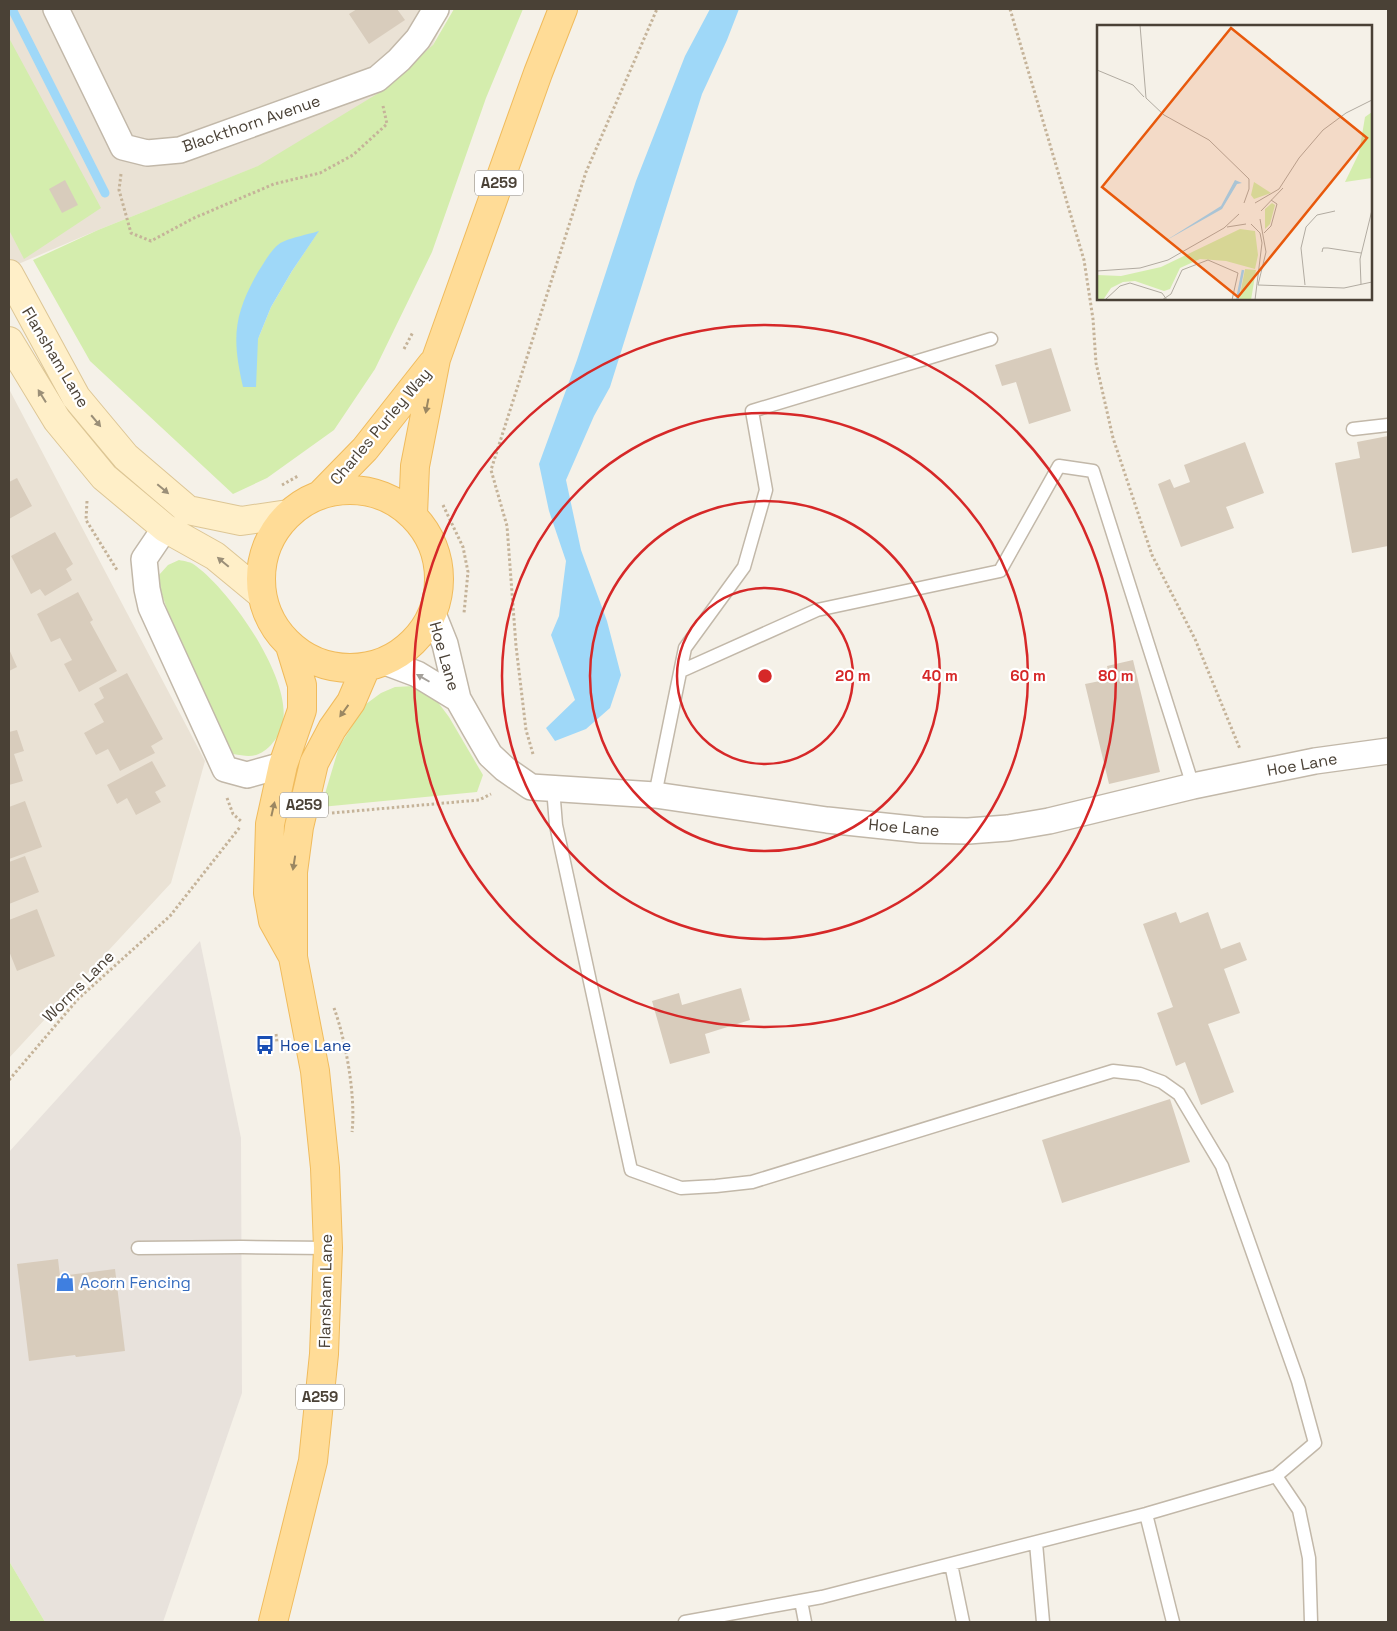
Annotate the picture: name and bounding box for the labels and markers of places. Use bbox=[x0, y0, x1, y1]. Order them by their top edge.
centre of rings bbox=[756, 667, 774, 685]
bus stop icon: Hoe Lane bbox=[254, 1034, 276, 1056]
place label: Hoe Lane bbox=[280, 1035, 351, 1056]
shop icon: Acorn Fencing bbox=[54, 1271, 76, 1293]
place label: Acorn Fencing bbox=[80, 1272, 191, 1293]

